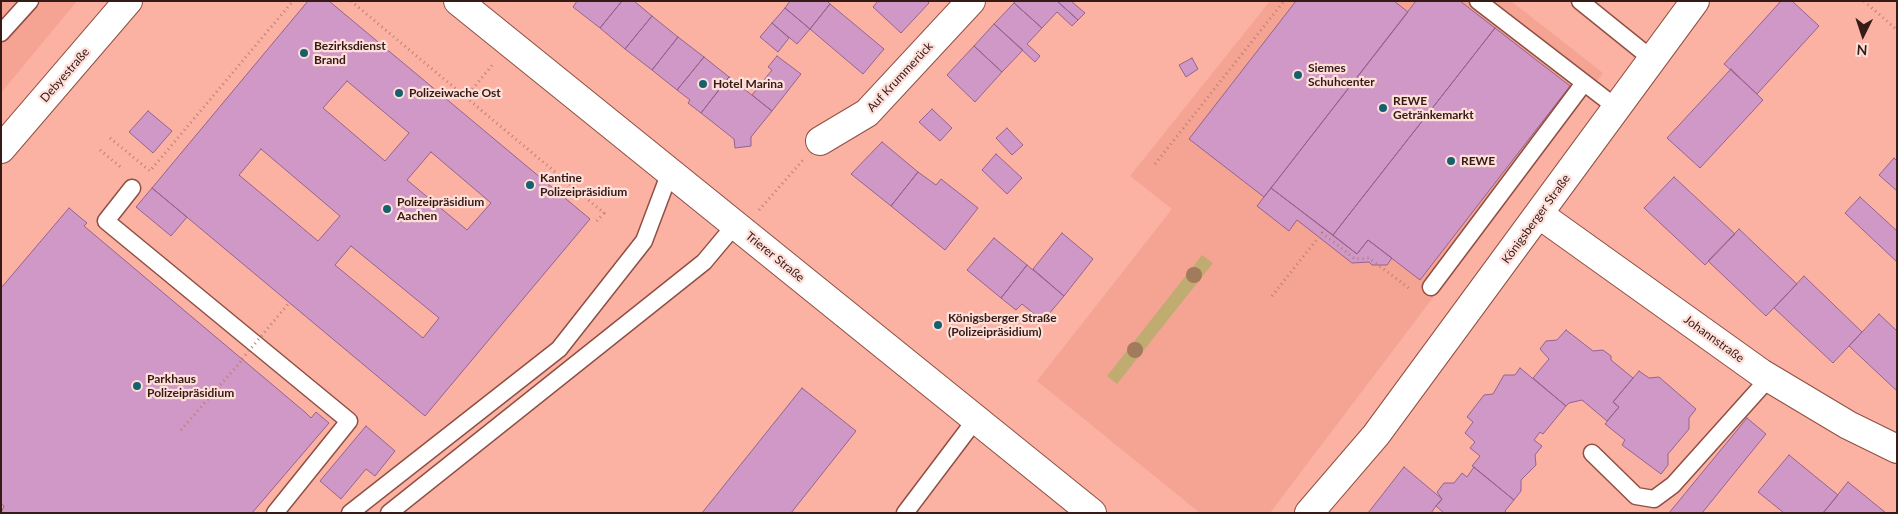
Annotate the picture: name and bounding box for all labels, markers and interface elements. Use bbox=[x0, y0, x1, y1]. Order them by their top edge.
north arrow bbox=[1838, 10, 1888, 60]
place label: Bezirksdienst Brand bbox=[314, 39, 386, 67]
street label: Auf Krummerück bbox=[864, 39, 936, 115]
text: N bbox=[1856, 42, 1868, 59]
street label: Debyestraße bbox=[37, 45, 93, 105]
marker: Bezirksdienst Brand bbox=[298, 47, 310, 59]
place label: Siemes Schuhcenter bbox=[1308, 61, 1375, 89]
marker: Siemes Schuhcenter bbox=[1292, 69, 1304, 81]
place label: Hotel Marina bbox=[713, 77, 783, 91]
marker: Hotel Marina bbox=[697, 78, 709, 90]
place label: Polizeiwache Ost bbox=[409, 86, 501, 100]
marker: Polizeiwache Ost bbox=[393, 87, 405, 99]
place label: REWE Getränkemarkt bbox=[1393, 94, 1474, 122]
marker: REWE Getränkemarkt bbox=[1377, 102, 1389, 114]
place label: REWE bbox=[1461, 154, 1495, 168]
marker: REWE bbox=[1445, 155, 1457, 167]
place label: Kantine Polizeipräsidium bbox=[540, 171, 627, 199]
street label: Königsberger Straße bbox=[1499, 172, 1573, 266]
marker: Kantine Polizeipräsidium bbox=[524, 179, 536, 191]
place label: Polizeipräsidium Aachen bbox=[397, 195, 484, 223]
marker: Polizeipräsidium Aachen bbox=[381, 203, 393, 215]
street label: Trierer Straße bbox=[743, 229, 807, 285]
place label: Königsberger Straße (Polizeipräsidium) bbox=[948, 311, 1057, 339]
street label: Johannstraße bbox=[1681, 312, 1747, 366]
marker: Königsberger Straße (Polizeipräsidium) bbox=[932, 319, 944, 331]
place label: Parkhaus Polizeipräsidium bbox=[147, 372, 234, 400]
marker: Parkhaus Polizeipräsidium bbox=[131, 380, 143, 392]

